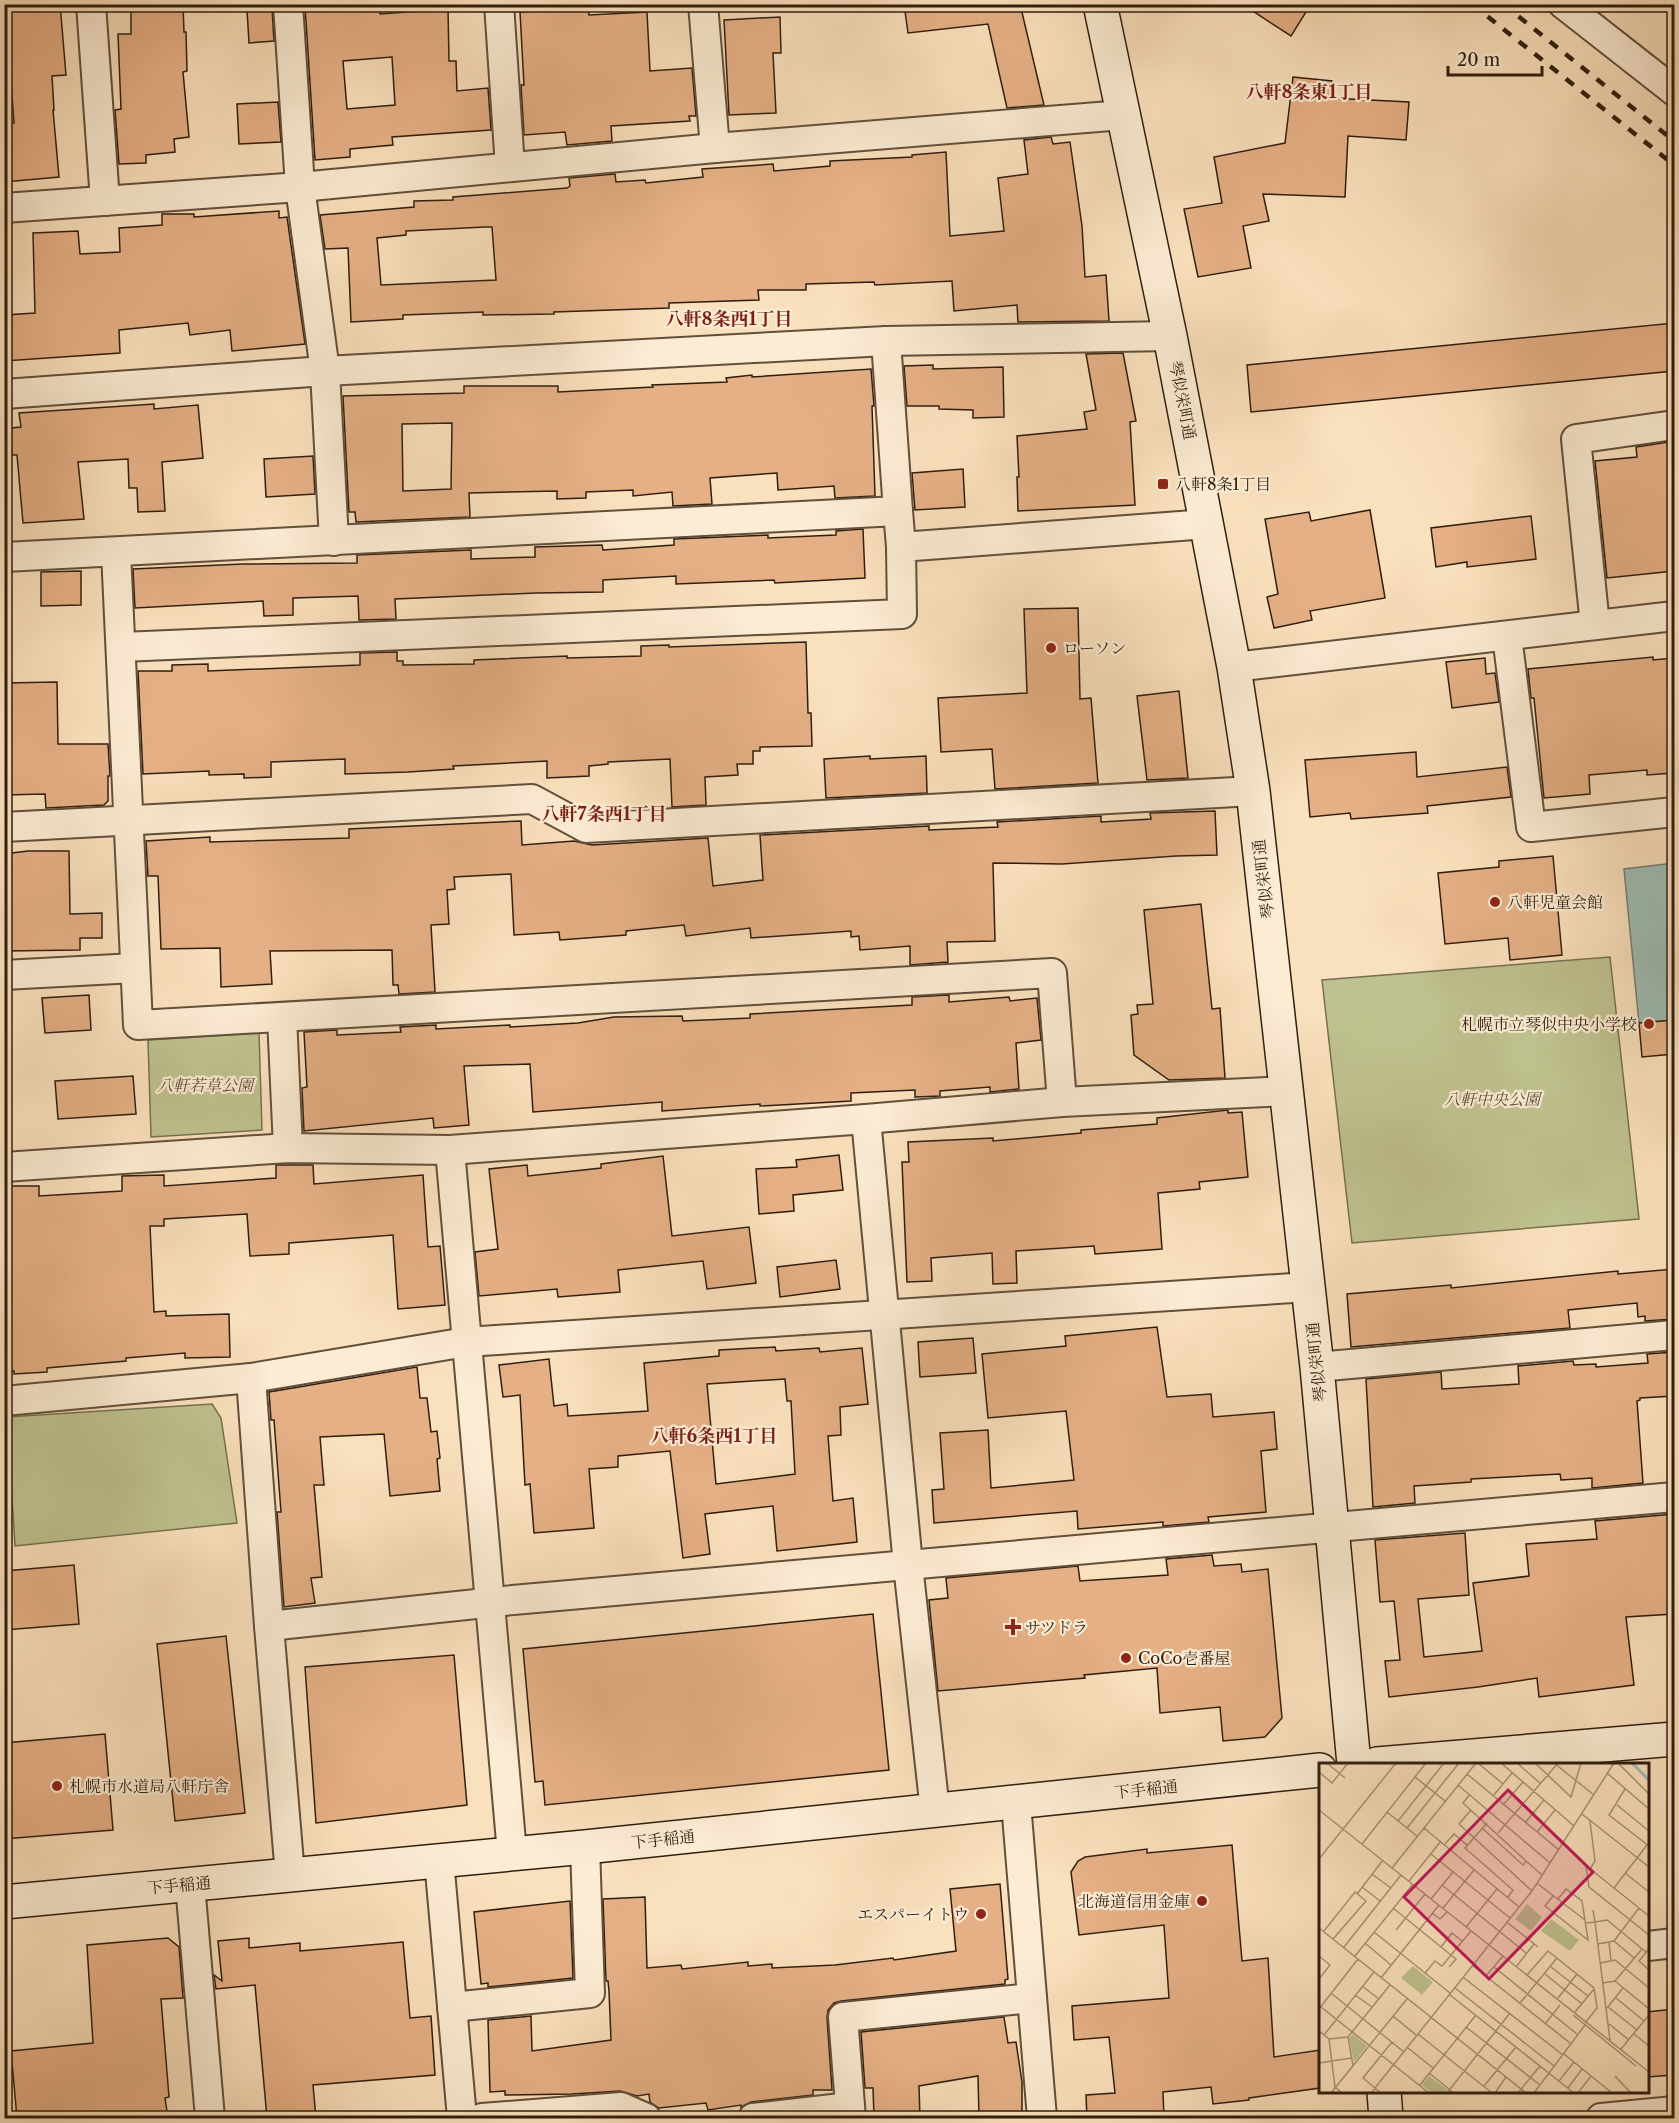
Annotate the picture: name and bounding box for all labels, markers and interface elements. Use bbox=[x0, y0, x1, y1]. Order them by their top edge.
scale bar bbox=[1448, 39, 1542, 77]
text: 20 m bbox=[1457, 49, 1501, 71]
district label: 八軒8条東1丁目 bbox=[1245, 81, 1373, 103]
district label: 八軒8条西1丁目 bbox=[665, 308, 793, 330]
street label: 琴似栄町通 bbox=[1166, 359, 1200, 441]
place label: 八軒8条1丁目 bbox=[1175, 474, 1271, 494]
marker: 八軒8条1丁目 bbox=[1156, 477, 1170, 491]
place label: ローソン bbox=[1063, 638, 1126, 658]
marker: ローソン bbox=[1044, 641, 1058, 655]
district label: 八軒7条西1丁目 bbox=[541, 803, 667, 825]
street label: 琴似栄町通 bbox=[1248, 838, 1278, 920]
place label: 八軒児童会館 bbox=[1507, 892, 1603, 912]
marker: 八軒児童会館 bbox=[1488, 895, 1502, 909]
place label: 札幌市立琴似中央小学校 bbox=[1461, 1014, 1637, 1034]
marker: 札幌市立琴似中央小学校 bbox=[1642, 1017, 1656, 1031]
park label: 八軒若草公園 bbox=[157, 1075, 256, 1095]
park label: 八軒中央公園 bbox=[1444, 1089, 1543, 1109]
street label: 琴似栄町通 bbox=[1302, 1321, 1330, 1403]
district label: 八軒6条西1丁目 bbox=[651, 1425, 777, 1447]
place label: サツドラ bbox=[1025, 1617, 1088, 1637]
marker: サツドラ bbox=[1006, 1620, 1020, 1634]
place label: CoCo壱番屋 bbox=[1138, 1648, 1230, 1668]
marker: CoCo壱番屋 bbox=[1119, 1651, 1133, 1665]
inset map bbox=[1319, 1763, 1649, 2093]
place label: 札幌市水道局八軒庁舎 bbox=[69, 1776, 229, 1796]
street label: 下手稲通 bbox=[1113, 1776, 1179, 1802]
marker: 札幌市水道局八軒庁舎 bbox=[50, 1779, 64, 1793]
street label: 下手稲通 bbox=[630, 1826, 696, 1852]
street label: 下手稲通 bbox=[146, 1872, 212, 1898]
place label: 北海道信用金庫 bbox=[1078, 1891, 1190, 1911]
marker: 北海道信用金庫 bbox=[1195, 1894, 1209, 1908]
place label: エスパーイトウ bbox=[857, 1904, 969, 1924]
marker: エスパーイトウ bbox=[974, 1907, 988, 1921]

